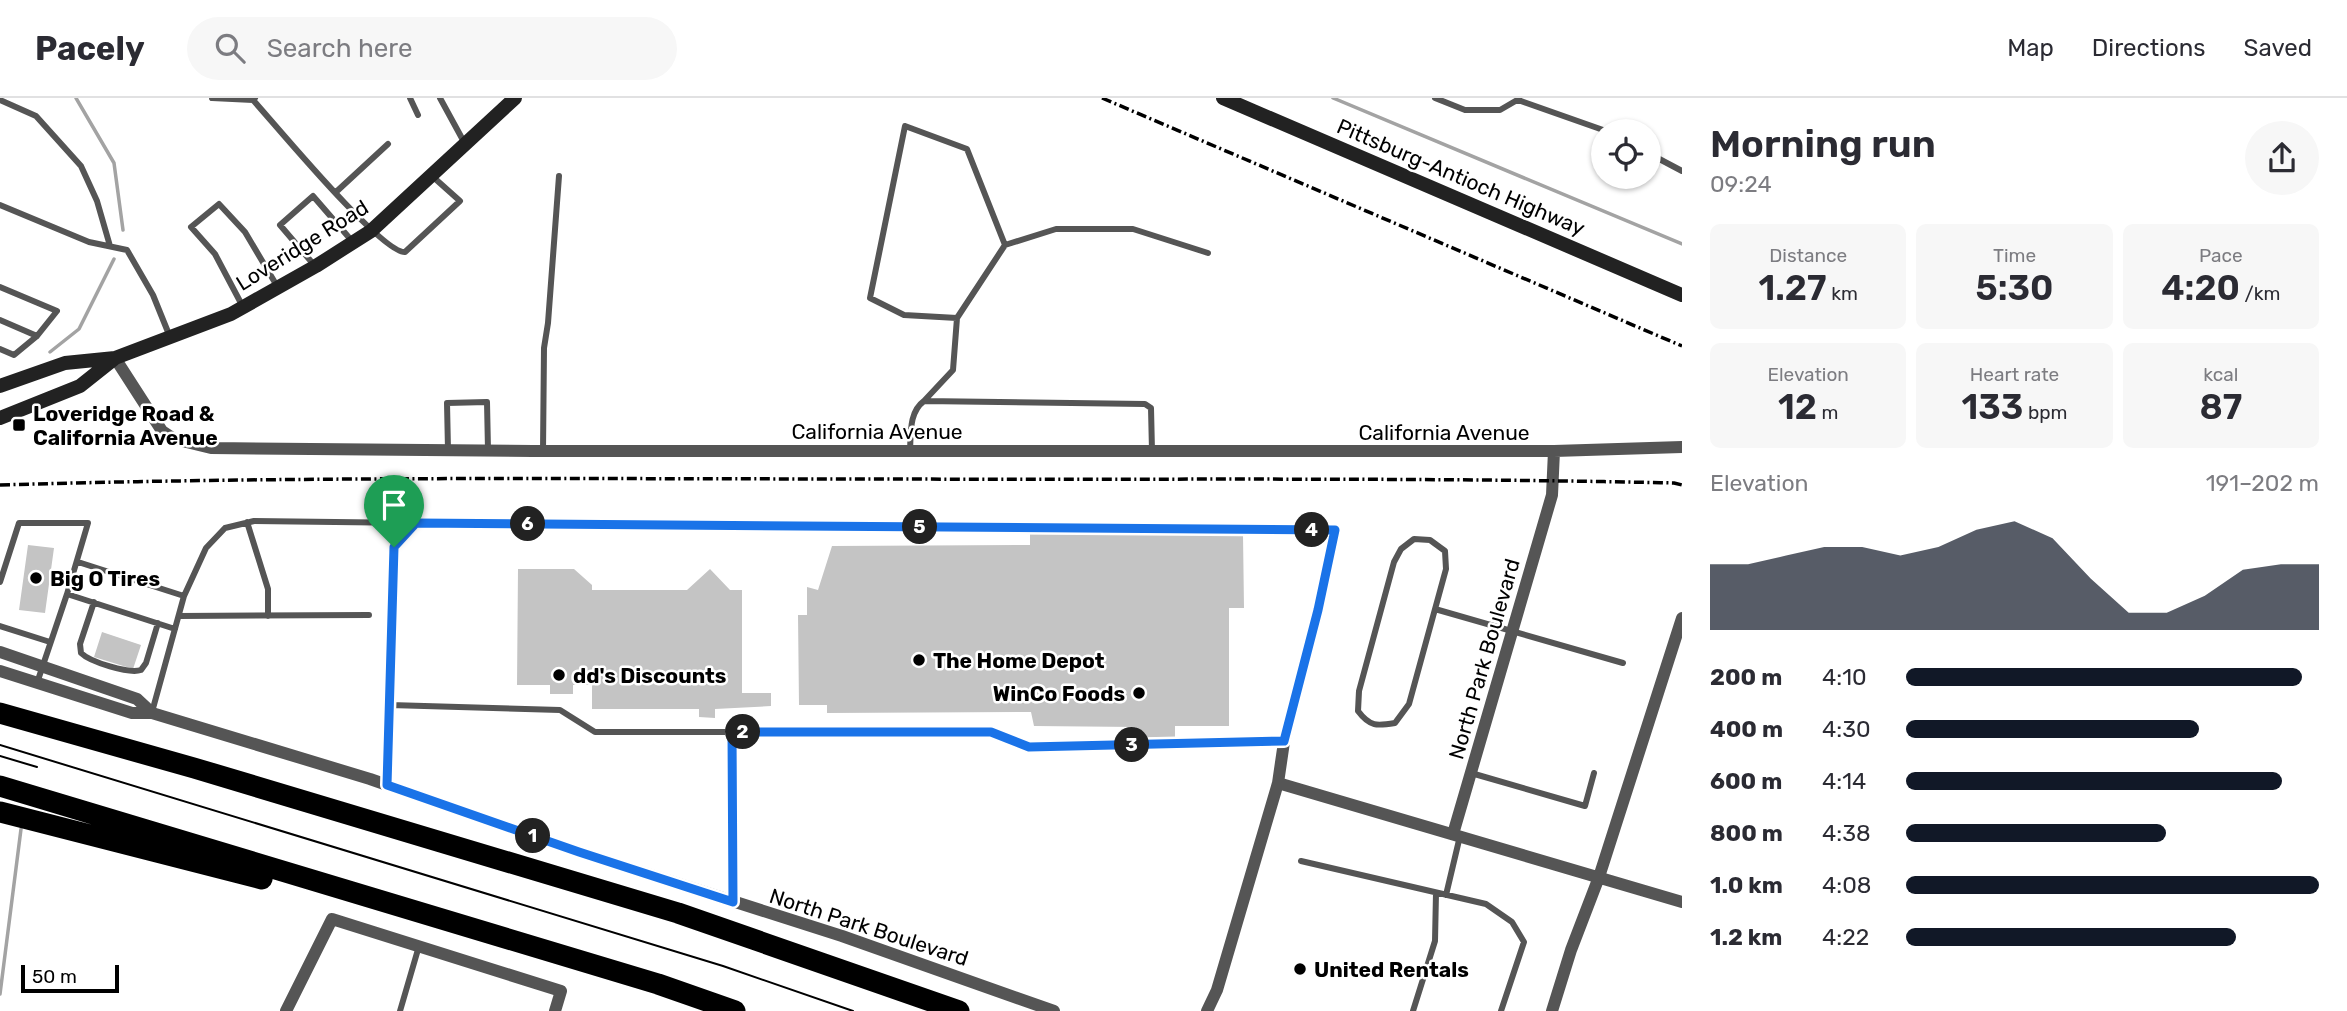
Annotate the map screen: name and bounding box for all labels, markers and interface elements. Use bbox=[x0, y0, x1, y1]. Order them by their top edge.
search box bbox=[187, 17, 677, 80]
text: Pacely bbox=[35, 29, 145, 68]
icon: search bbox=[211, 29, 249, 67]
text: Search here bbox=[267, 33, 412, 64]
text: Map bbox=[2007, 34, 2054, 62]
text: Directions bbox=[2092, 34, 2205, 62]
text: Saved bbox=[2243, 34, 2312, 62]
street label: Pittsburg-Antioch Highway bbox=[1333, 113, 1589, 241]
map controls bbox=[1591, 119, 1661, 189]
button: locate bbox=[1591, 119, 1661, 189]
text: Morning run bbox=[1710, 121, 1936, 167]
button: share bbox=[2245, 121, 2319, 195]
text: 09:24 bbox=[1710, 170, 1772, 198]
street label: Loveridge Road bbox=[231, 194, 373, 296]
text: Distance bbox=[1769, 244, 1847, 267]
text: Time bbox=[1993, 244, 2036, 267]
text: Pace bbox=[2199, 244, 2243, 267]
text: 1.27 bbox=[1758, 267, 1827, 309]
text: 5:30 bbox=[1976, 267, 2053, 309]
text: 4:20 bbox=[2161, 267, 2240, 309]
text: km bbox=[1827, 282, 1858, 305]
text: /km bbox=[2240, 282, 2280, 305]
text: Elevation bbox=[1767, 363, 1849, 386]
text: Heart rate bbox=[1970, 363, 2059, 386]
text: kcal bbox=[2203, 363, 2238, 386]
text: 12 bbox=[1778, 386, 1817, 428]
text: 133 bbox=[1961, 386, 2023, 428]
text: 87 bbox=[2199, 386, 2242, 428]
place label: Loveridge Road & California Avenue bbox=[33, 401, 218, 450]
text: m bbox=[1817, 401, 1838, 424]
text: bpm bbox=[2023, 401, 2068, 424]
marker: Loveridge Road & California Avenue bbox=[11, 417, 27, 433]
street label: California Avenue bbox=[791, 419, 963, 444]
street label: California Avenue bbox=[1358, 420, 1530, 445]
text: Elevation bbox=[1710, 469, 1809, 497]
text: 191–202 m bbox=[2206, 469, 2319, 497]
pin bbox=[364, 475, 424, 547]
icon: arrive bbox=[375, 486, 413, 524]
pin: 6 bbox=[510, 506, 546, 542]
pin: 5 bbox=[902, 510, 937, 544]
text: 6 bbox=[521, 512, 534, 535]
pin: 4 bbox=[1294, 512, 1330, 548]
text: 5 bbox=[913, 515, 926, 538]
text: 4 bbox=[1305, 518, 1318, 541]
street label: North Park Boulevard bbox=[1443, 556, 1525, 762]
place label: Big O Tires bbox=[50, 566, 160, 591]
marker: Big O Tires bbox=[28, 570, 44, 586]
place label: The Home Depot bbox=[933, 648, 1105, 673]
marker: The Home Depot bbox=[911, 652, 927, 668]
place label: dd's Discounts bbox=[573, 663, 726, 688]
text: 200 m bbox=[1710, 663, 1782, 691]
text: 4:10 bbox=[1822, 663, 1867, 691]
marker: dd's Discounts bbox=[551, 667, 567, 683]
place label: WinCo Foods bbox=[993, 681, 1125, 706]
marker: WinCo Foods bbox=[1131, 685, 1147, 701]
pin: 2 bbox=[726, 714, 760, 750]
text: 400 m bbox=[1710, 715, 1783, 743]
text: 4:30 bbox=[1822, 715, 1871, 743]
text: 2 bbox=[736, 720, 749, 743]
pin: 3 bbox=[1114, 728, 1150, 762]
text: 3 bbox=[1125, 733, 1138, 756]
text: 600 m bbox=[1710, 767, 1782, 795]
text: 4:14 bbox=[1822, 767, 1866, 795]
pin: 1 bbox=[516, 818, 550, 854]
text: 800 m bbox=[1710, 819, 1783, 847]
text: 4:38 bbox=[1822, 819, 1871, 847]
text: 1 bbox=[528, 824, 537, 847]
text: 1.0 km bbox=[1710, 871, 1783, 899]
text: 4:08 bbox=[1822, 871, 1871, 899]
street label: North Park Boulevard bbox=[766, 883, 972, 971]
text: 1.2 km bbox=[1710, 923, 1782, 951]
text: 4:22 bbox=[1822, 923, 1869, 951]
place label: United Rentals bbox=[1314, 957, 1469, 982]
marker: United Rentals bbox=[1292, 961, 1308, 977]
scale bar bbox=[21, 962, 119, 994]
text: 50 m bbox=[32, 965, 77, 988]

